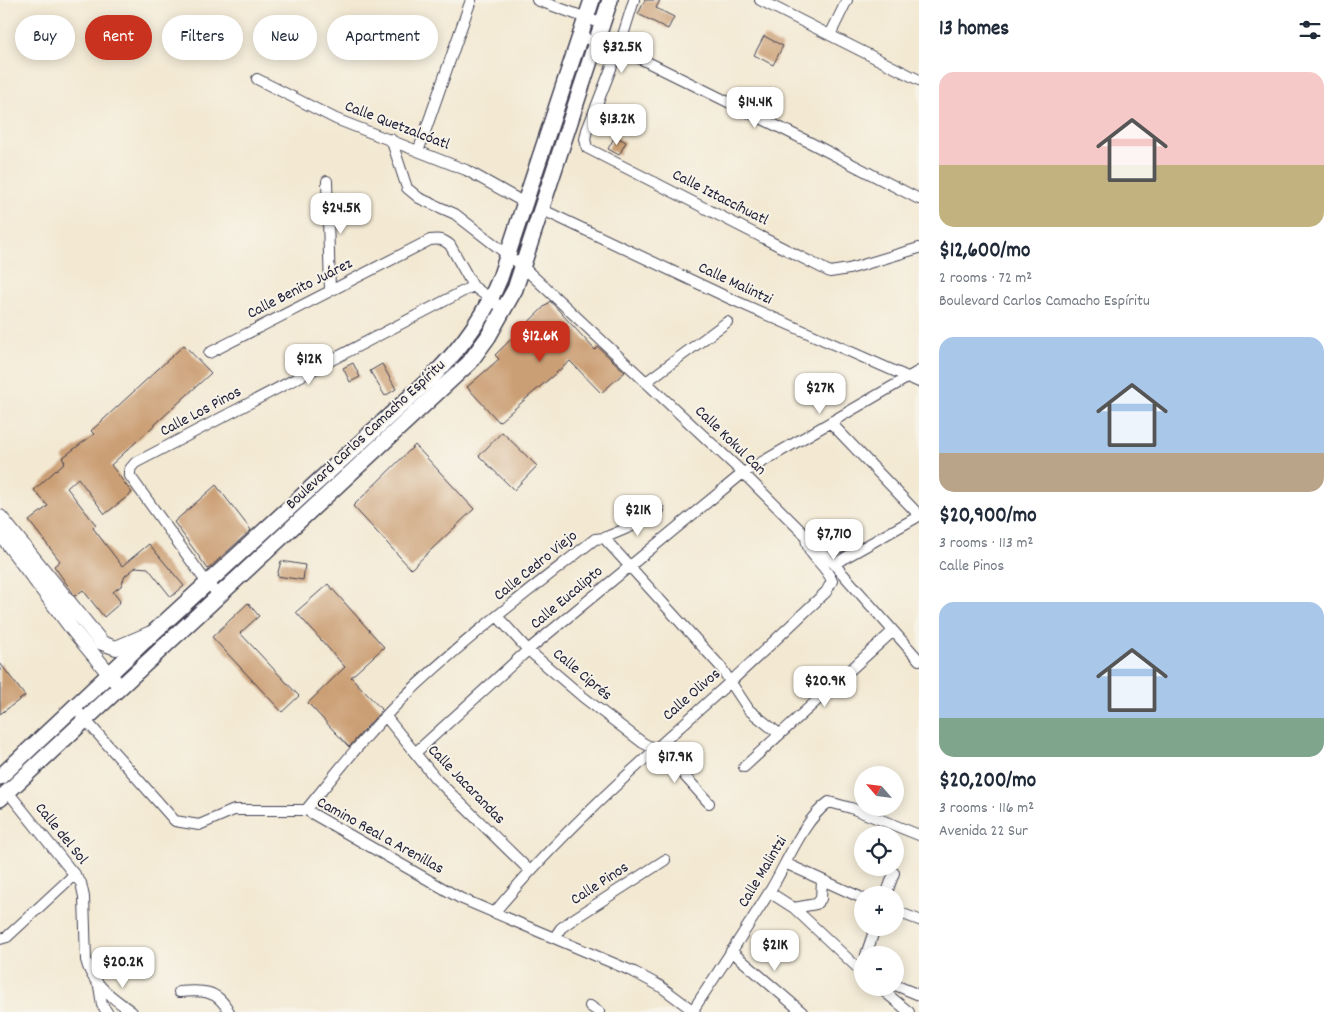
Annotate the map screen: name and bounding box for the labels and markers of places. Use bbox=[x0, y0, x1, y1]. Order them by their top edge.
pin: $32.5K bbox=[581, 32, 663, 74]
pin: $14.4K bbox=[714, 86, 796, 129]
pin: $13.2K bbox=[576, 104, 658, 146]
pin: $24.5K bbox=[300, 192, 382, 235]
pin: $12.6K bbox=[499, 320, 581, 363]
pin: $12K bbox=[279, 344, 339, 386]
pin: $27K bbox=[790, 372, 850, 415]
pin: $21K bbox=[608, 494, 668, 537]
pin: $7,710 bbox=[793, 518, 875, 561]
pin: $20.9K bbox=[784, 666, 866, 708]
pin: $17.9K bbox=[634, 742, 716, 784]
pin: $21K bbox=[745, 930, 805, 972]
pin: $20.2K bbox=[82, 946, 164, 989]

